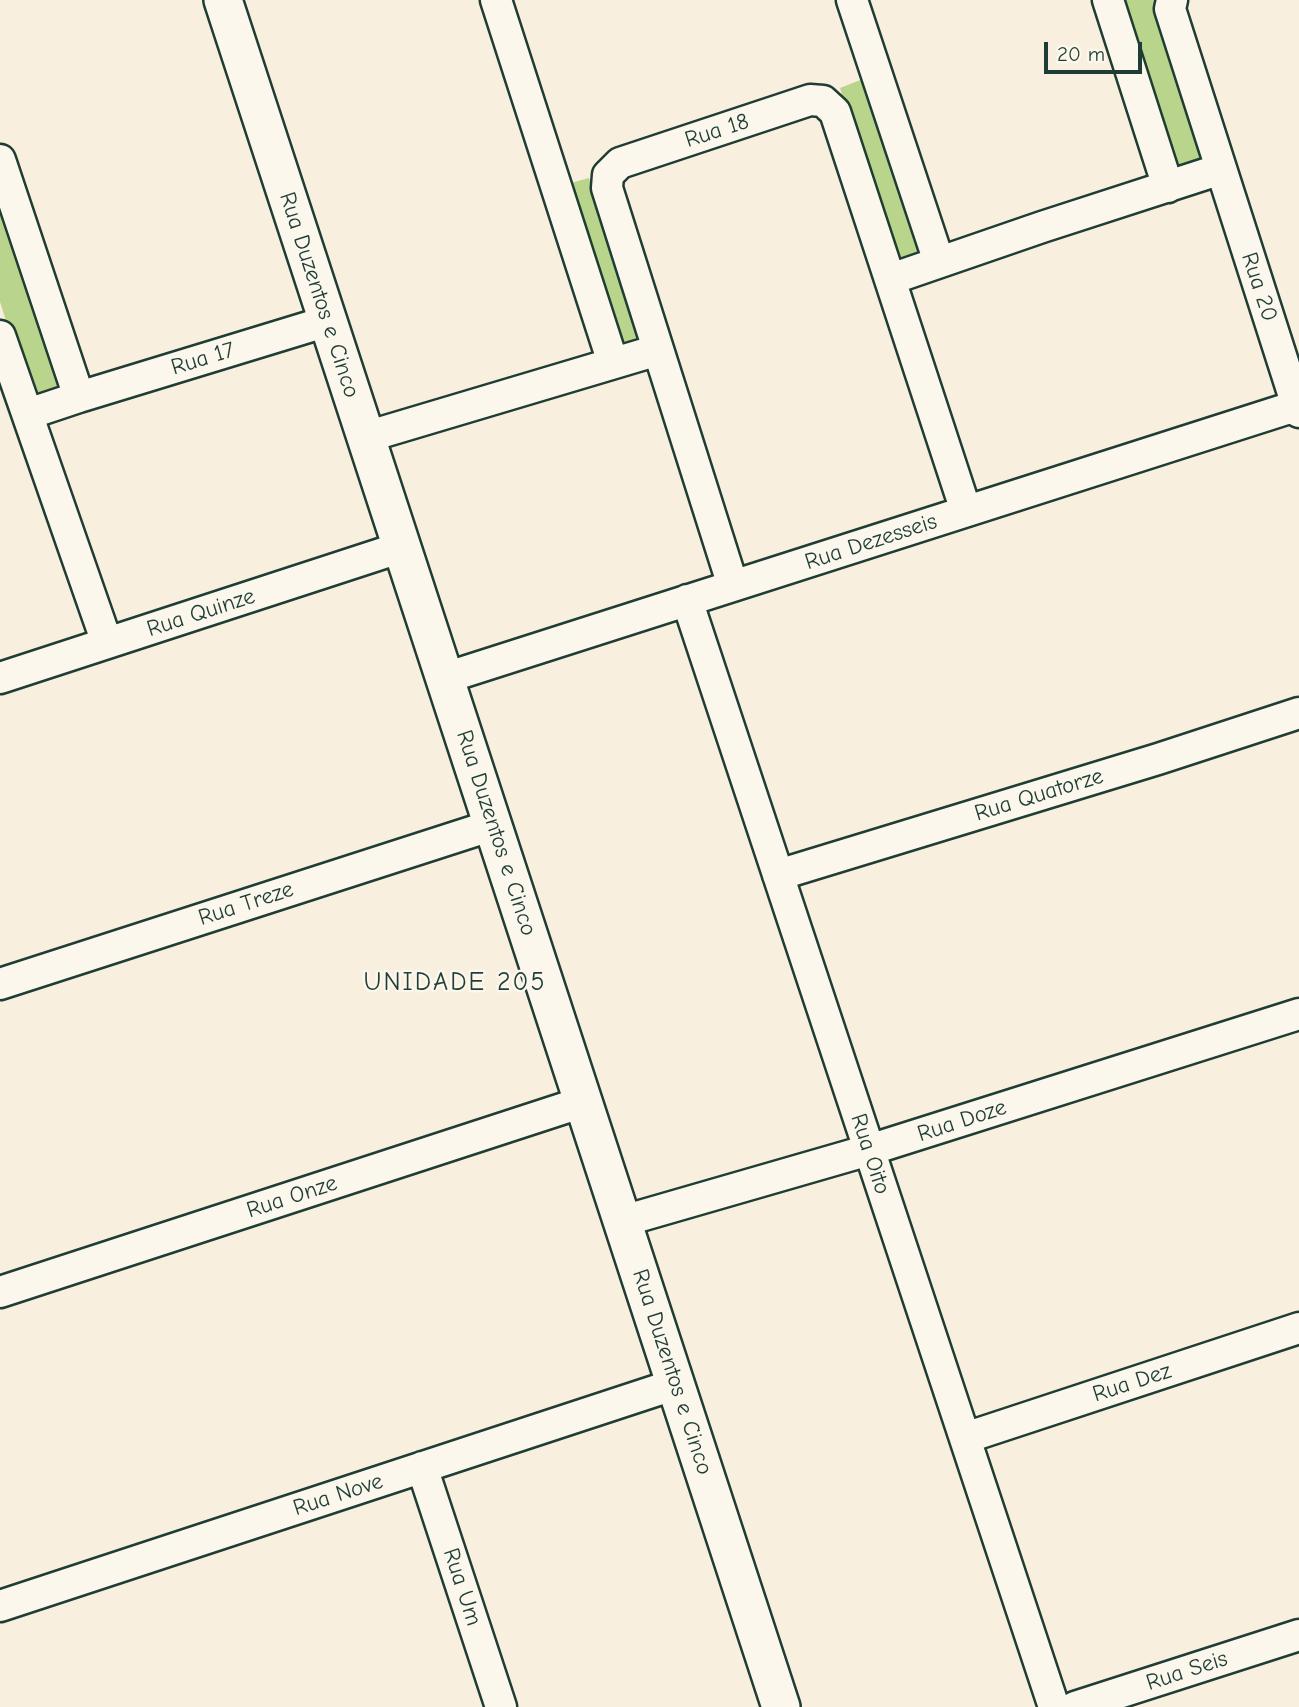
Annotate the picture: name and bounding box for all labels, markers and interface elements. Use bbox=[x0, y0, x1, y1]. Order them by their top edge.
scale bar bbox=[1047, 28, 1145, 72]
text: 20 m bbox=[1057, 42, 1105, 66]
street label: Rua 18 bbox=[681, 108, 753, 154]
street label: Rua Duzentos e Cinco bbox=[273, 189, 365, 401]
street label: Rua 20 bbox=[1235, 249, 1283, 325]
street label: Rua 17 bbox=[168, 336, 238, 382]
street label: Rua Dezesseis bbox=[801, 508, 941, 576]
street label: Rua Quinze bbox=[143, 583, 259, 643]
street label: Rua Duzentos e Cinco bbox=[450, 727, 542, 939]
street label: Rua Quatorze bbox=[971, 762, 1107, 828]
street label: Rua Treze bbox=[195, 876, 297, 932]
district label: UNIDADE 205 bbox=[365, 967, 545, 999]
street label: Rua Doze bbox=[914, 1094, 1010, 1148]
street label: Rua Oito bbox=[844, 1110, 896, 1198]
street label: Rua Onze bbox=[243, 1169, 341, 1225]
street label: Rua Duzentos e Cinco bbox=[626, 1266, 718, 1478]
street label: Rua Dez bbox=[1089, 1357, 1175, 1409]
street label: Rua Nove bbox=[290, 1468, 386, 1522]
street label: Rua Um bbox=[437, 1545, 487, 1629]
street label: Rua Seis bbox=[1143, 1645, 1231, 1697]

